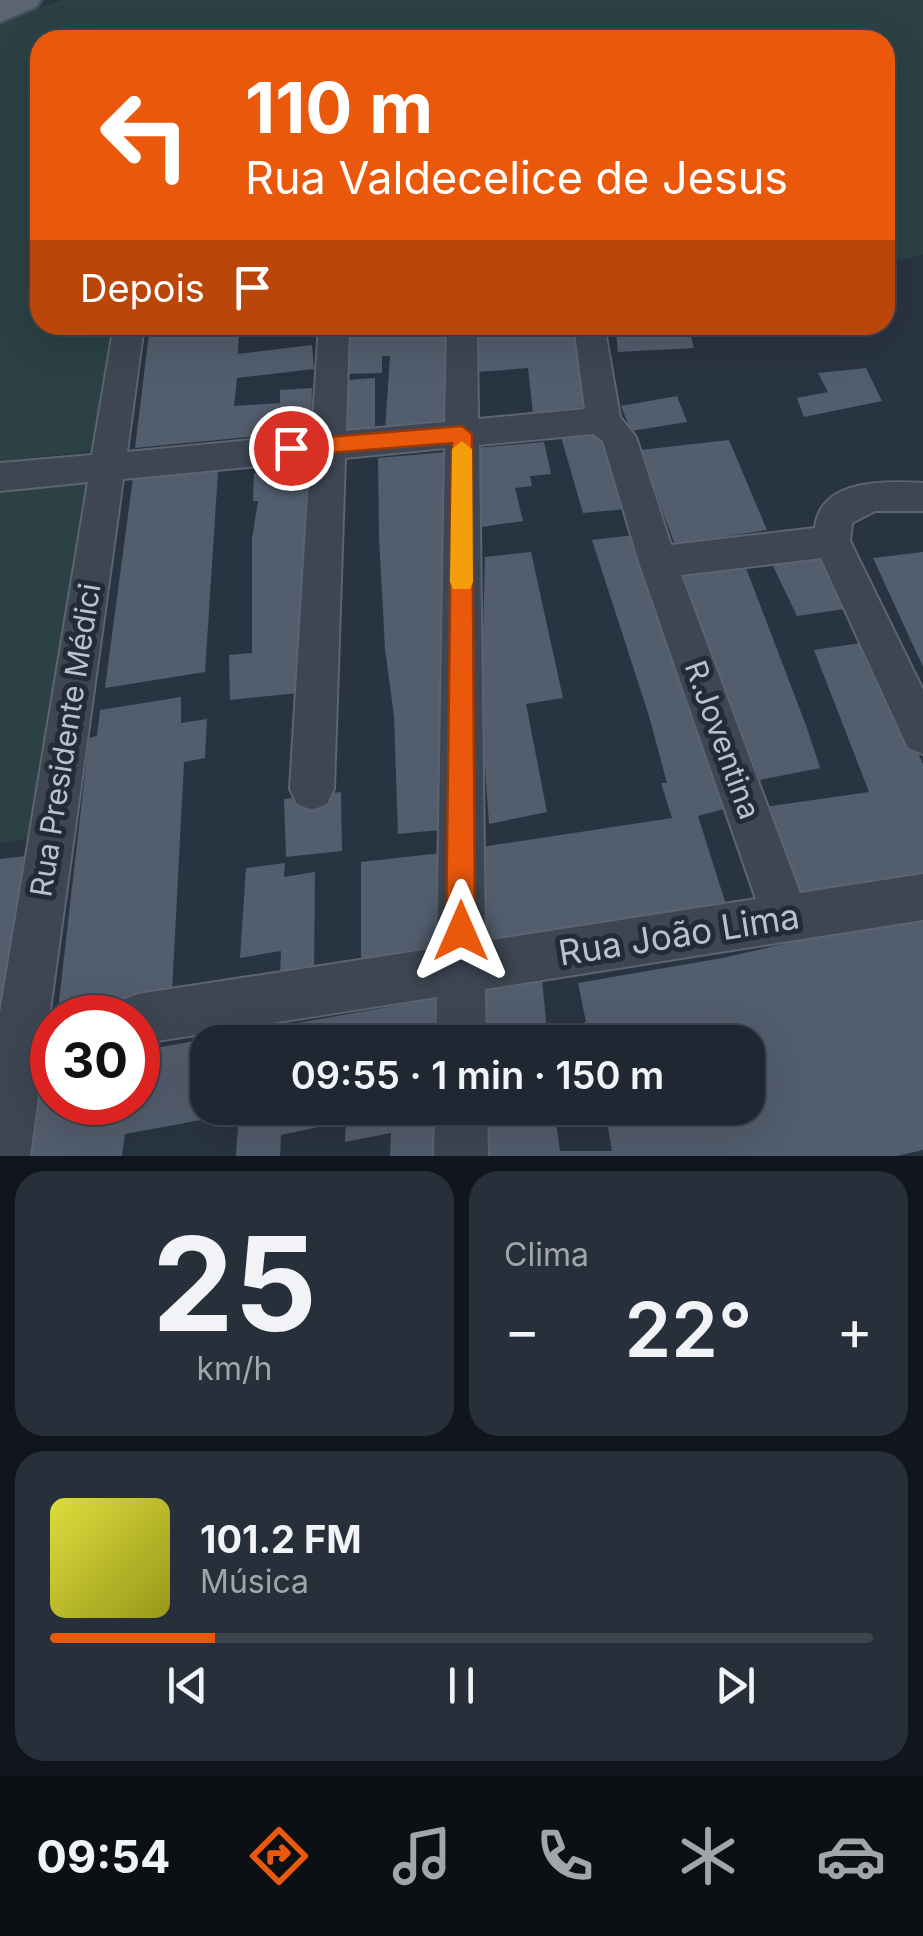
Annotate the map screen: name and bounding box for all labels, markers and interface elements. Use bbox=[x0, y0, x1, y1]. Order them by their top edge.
text: 110 m bbox=[245, 65, 433, 150]
icon: left bbox=[80, 70, 210, 200]
text: Rua Valdecelice de Jesus bbox=[245, 150, 788, 205]
icon: arrive bbox=[225, 260, 280, 315]
text: Depois bbox=[80, 265, 205, 311]
pin bbox=[249, 406, 334, 491]
icon: arrive bbox=[264, 421, 319, 476]
street label: Rua Presidente Médici bbox=[22, 581, 108, 899]
street label: R.Joventina bbox=[678, 656, 768, 824]
position arrow bbox=[409, 879, 513, 983]
street label: Rua João Lima bbox=[556, 894, 802, 974]
speed limit sign: 30 bbox=[30, 995, 160, 1125]
text: 09:55 · 1 min · 150 m bbox=[291, 1052, 664, 1098]
text: 25 bbox=[152, 1205, 317, 1362]
text: Clima bbox=[504, 1235, 589, 1274]
text: 22° bbox=[625, 1284, 752, 1375]
text: − bbox=[504, 1297, 540, 1363]
text: + bbox=[837, 1297, 873, 1363]
text: km/h bbox=[196, 1349, 273, 1388]
text: 101.2 FM bbox=[200, 1516, 362, 1562]
text: Música bbox=[200, 1562, 309, 1601]
icon: previous bbox=[160, 1658, 215, 1713]
icon: pause bbox=[434, 1658, 489, 1713]
icon: next bbox=[708, 1658, 763, 1713]
icon: directions bbox=[244, 1821, 314, 1891]
icon: music bbox=[387, 1821, 457, 1891]
icon: phone bbox=[530, 1821, 600, 1891]
icon: climate bbox=[673, 1821, 743, 1891]
icon: car bbox=[816, 1821, 886, 1891]
text: 09:54 bbox=[37, 1829, 170, 1884]

